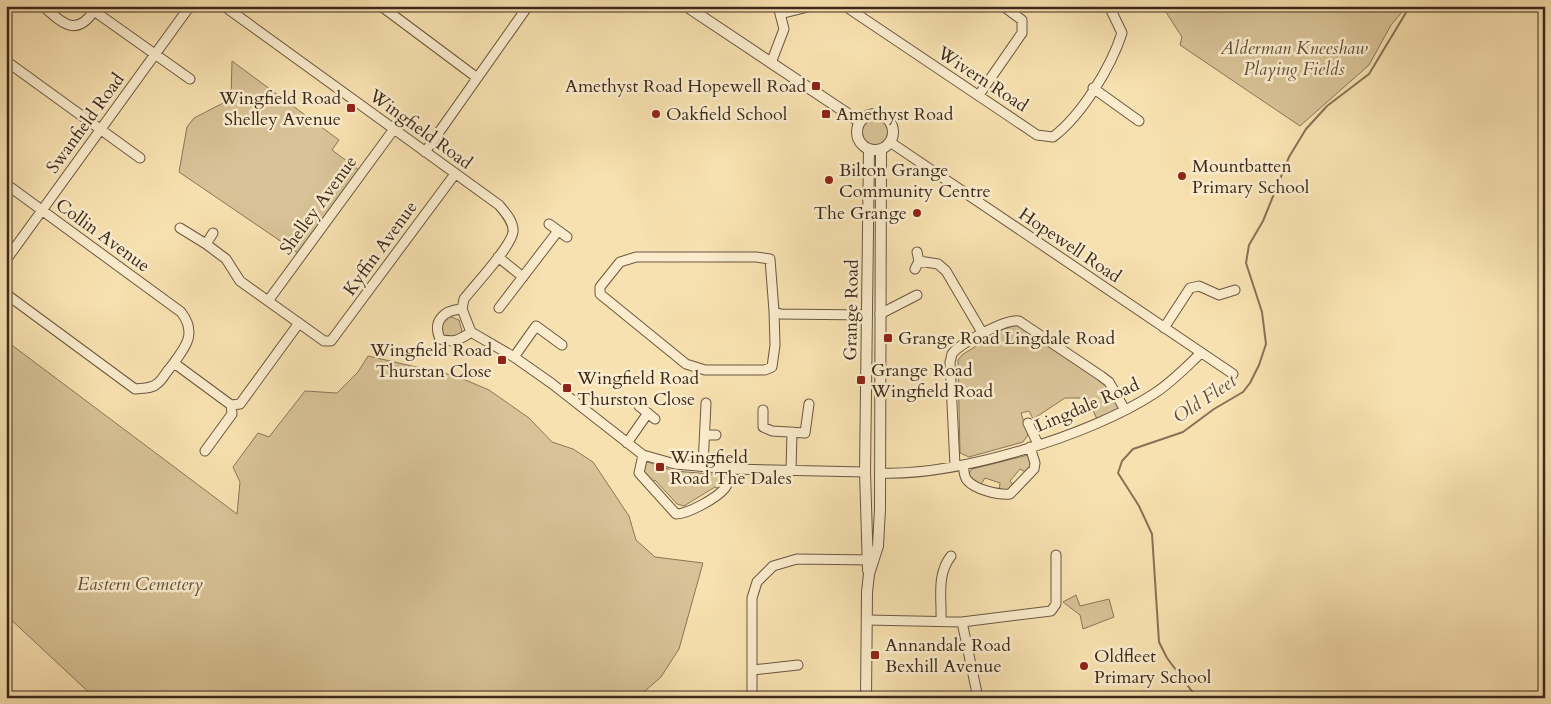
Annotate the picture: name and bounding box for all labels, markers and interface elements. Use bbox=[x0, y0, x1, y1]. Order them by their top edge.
park label: Alderman Kneeshaw Playing Fields bbox=[1219, 36, 1368, 82]
street label: Wivern Road bbox=[932, 40, 1033, 118]
street label: Swanfield Road bbox=[41, 68, 131, 179]
place label: Amethyst Road Hopewell Road bbox=[565, 74, 806, 99]
marker: Amethyst Road Hopewell Road bbox=[810, 80, 822, 92]
street label: Wingfield Road bbox=[363, 83, 478, 176]
place label: Wingfield Road Shelley Avenue bbox=[218, 86, 341, 132]
marker: Wingfield Road Shelley Avenue bbox=[345, 102, 357, 114]
place label: Oakfield School bbox=[666, 102, 788, 127]
place label: Amethyst Road bbox=[836, 102, 954, 127]
marker: Oakfield School bbox=[650, 108, 662, 120]
marker: Amethyst Road bbox=[820, 108, 832, 120]
street label: Shelley Avenue bbox=[274, 151, 363, 260]
place label: Mountbatten Primary School bbox=[1192, 154, 1310, 200]
place label: Bilton Grange Community Centre bbox=[839, 158, 991, 204]
marker: Mountbatten Primary School bbox=[1176, 170, 1188, 182]
marker: Bilton Grange Community Centre bbox=[823, 174, 835, 186]
street label: Collin Avenue bbox=[50, 193, 155, 278]
street label: Kyffin Avenue bbox=[337, 196, 423, 301]
place label: The Grange bbox=[814, 201, 907, 226]
street label: Hopewell Road bbox=[1014, 202, 1126, 289]
marker: The Grange bbox=[911, 207, 923, 219]
street label: Grange Road bbox=[838, 259, 865, 361]
place label: Grange Road Lingdale Road bbox=[898, 326, 1116, 351]
marker: Grange Road Lingdale Road bbox=[882, 332, 894, 344]
place label: Wingfield Road Thurstan Close bbox=[369, 338, 492, 384]
marker: Wingfield Road Thurstan Close bbox=[496, 354, 508, 366]
place label: Grange Road Wingfield Road bbox=[870, 358, 994, 404]
place label: Wingfield Road Thurston Close bbox=[576, 366, 700, 412]
water label: Old Fleet bbox=[1168, 368, 1242, 429]
street label: Lingdale Road bbox=[1031, 372, 1143, 439]
marker: Grange Road Wingfield Road bbox=[855, 374, 867, 386]
marker: Wingfield Road Thurston Close bbox=[561, 382, 573, 394]
place label: Wingfield Road The Dales bbox=[669, 445, 792, 491]
marker: Wingfield Road The Dales bbox=[654, 461, 666, 473]
park label: Eastern Cemetery bbox=[77, 572, 203, 597]
place label: Annandale Road Bexhill Avenue bbox=[885, 633, 1011, 679]
place label: Oldfleet Primary School bbox=[1094, 644, 1212, 690]
marker: Annandale Road Bexhill Avenue bbox=[869, 649, 881, 661]
marker: Oldfleet Primary School bbox=[1078, 660, 1090, 672]

